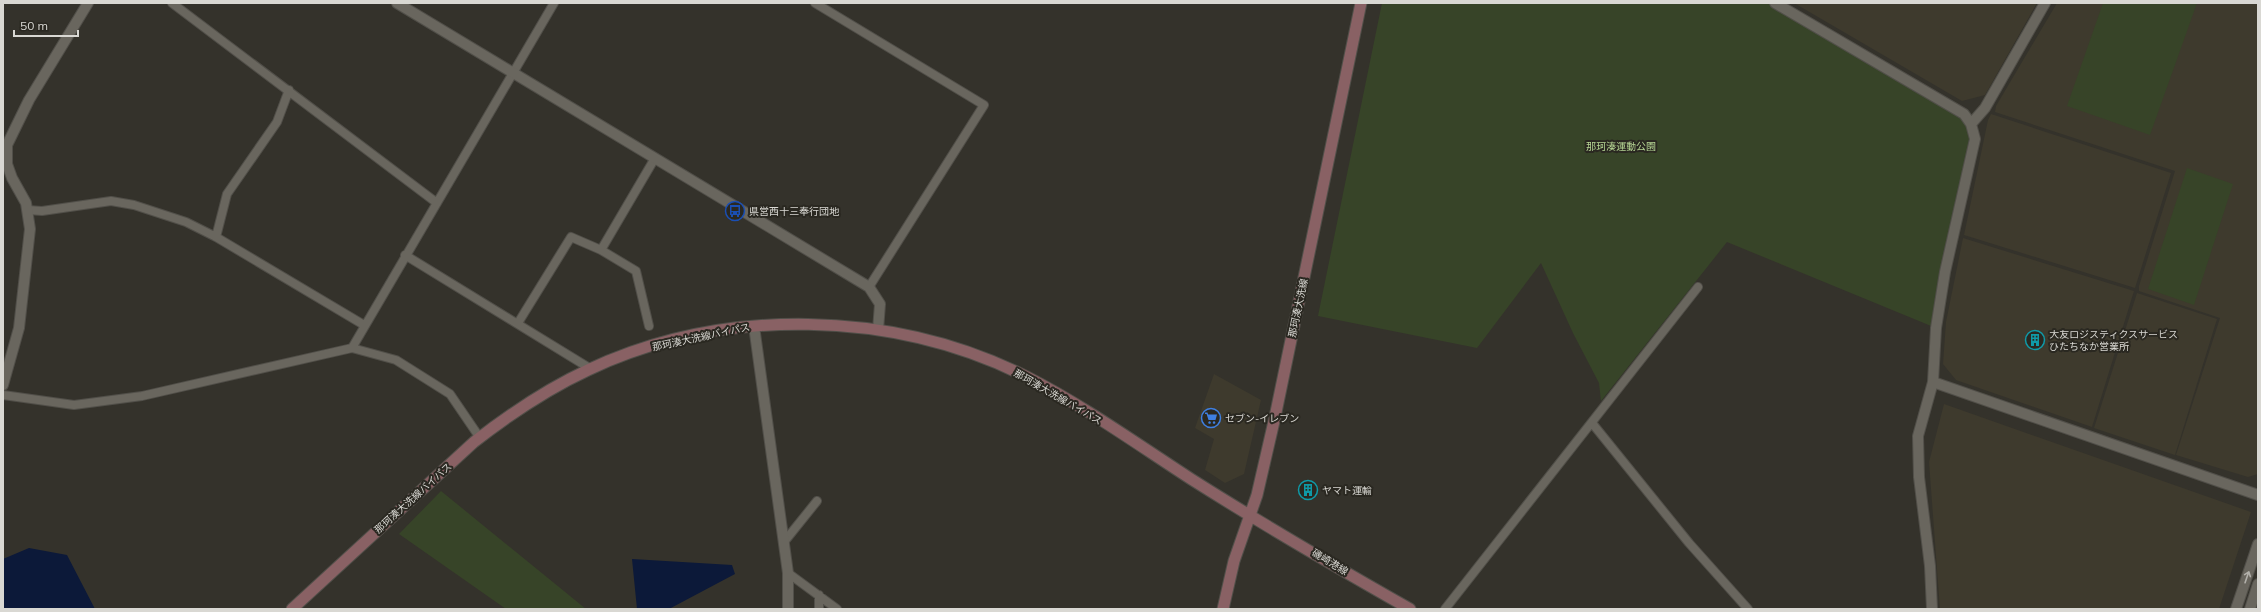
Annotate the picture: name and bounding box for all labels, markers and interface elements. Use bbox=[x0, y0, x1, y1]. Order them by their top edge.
scale bar bbox=[14, 12, 78, 38]
text: 50 m bbox=[20, 18, 48, 33]
park label: 那珂湊運動公園 bbox=[1586, 140, 1656, 153]
bus stop icon: 県営西十三奉行団地 bbox=[724, 200, 746, 222]
place label: 県営西十三奉行団地 bbox=[749, 205, 840, 218]
street label: 那珂湊大洗線 bbox=[1285, 277, 1311, 339]
street label: 那珂湊大洗線バイパス bbox=[651, 320, 751, 354]
place label: 大友ロジスティクスサービス ひたちなか営業所 bbox=[2049, 328, 2178, 353]
building icon: 大友ロジスティクスサービス ひたちなか営業所 bbox=[2024, 329, 2046, 351]
street label: 那珂湊大洗線バイパス bbox=[1012, 366, 1104, 428]
supermarket icon: セブン-イレブン bbox=[1200, 407, 1222, 429]
place label: セブン-イレブン bbox=[1225, 412, 1299, 425]
street label: 那珂湊大洗線バイパス bbox=[372, 460, 454, 536]
building icon: ヤマト運輸 bbox=[1297, 479, 1319, 501]
place label: ヤマト運輸 bbox=[1322, 484, 1372, 497]
street label: 磯崎港線 bbox=[1310, 546, 1350, 578]
one-way arrow bbox=[2244, 570, 2251, 583]

